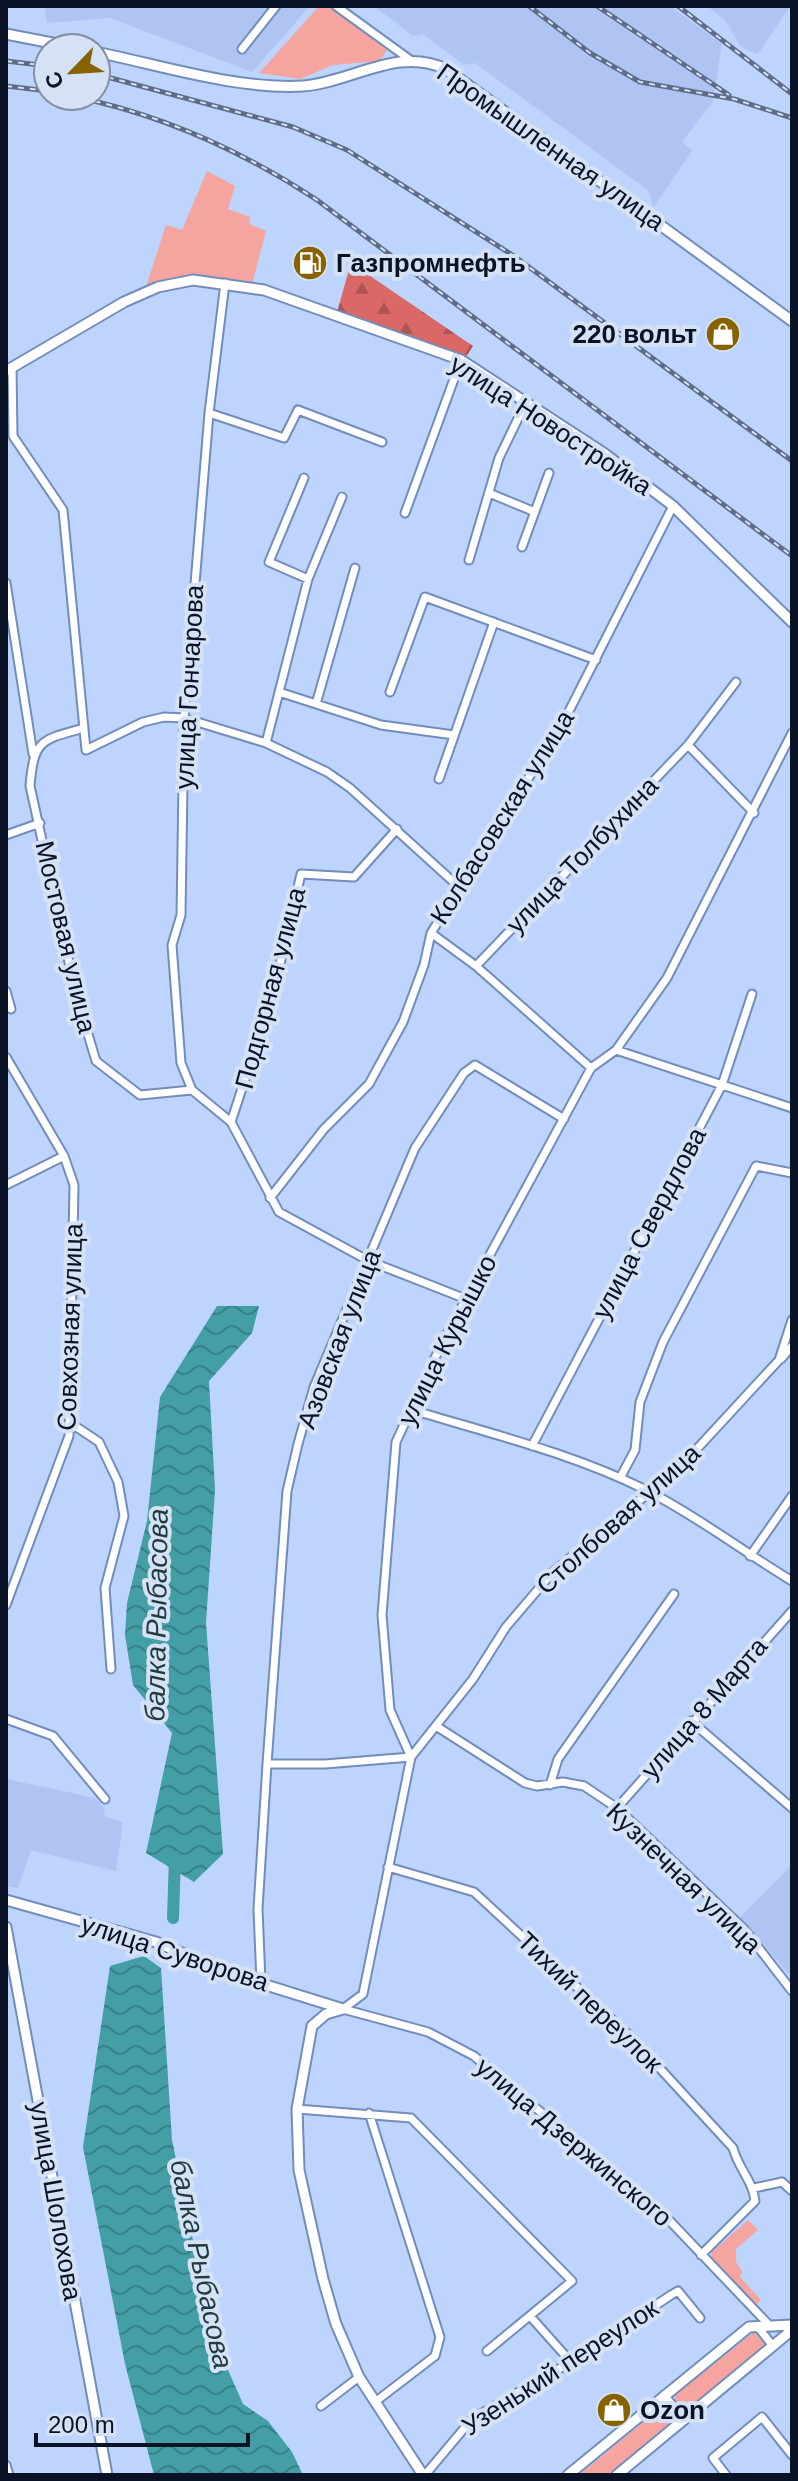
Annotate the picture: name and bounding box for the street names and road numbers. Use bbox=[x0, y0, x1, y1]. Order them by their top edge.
street label: Промышленная улица bbox=[432, 57, 671, 237]
street label: улица Новостройка bbox=[444, 349, 658, 502]
street label: улица Гончарова bbox=[169, 583, 209, 790]
street label: Колбасовская улица bbox=[424, 704, 580, 929]
street label: улица Толбухина bbox=[500, 770, 664, 939]
street label: Мостовая улица bbox=[29, 838, 103, 1037]
street label: Подгорная улица bbox=[229, 884, 311, 1092]
street label: улица Свердлова bbox=[586, 1122, 712, 1324]
street label: Совхозная улица bbox=[51, 1222, 89, 1431]
street label: Азовская улица bbox=[291, 1245, 387, 1433]
street label: улица Курышко bbox=[391, 1250, 503, 1430]
street label: Столбовая улица bbox=[530, 1437, 706, 1600]
street label: улица 8 Марта bbox=[635, 1631, 774, 1785]
street label: Кузнечная улица bbox=[601, 1797, 768, 1960]
street label: улица Суворова bbox=[77, 1909, 273, 1998]
street label: Тихий переулок bbox=[511, 1925, 669, 2079]
street label: улица Дзержинского bbox=[470, 2051, 678, 2233]
street label: улица Шолохова bbox=[24, 2099, 88, 2303]
street label: Узенький переулок bbox=[456, 2292, 664, 2442]

